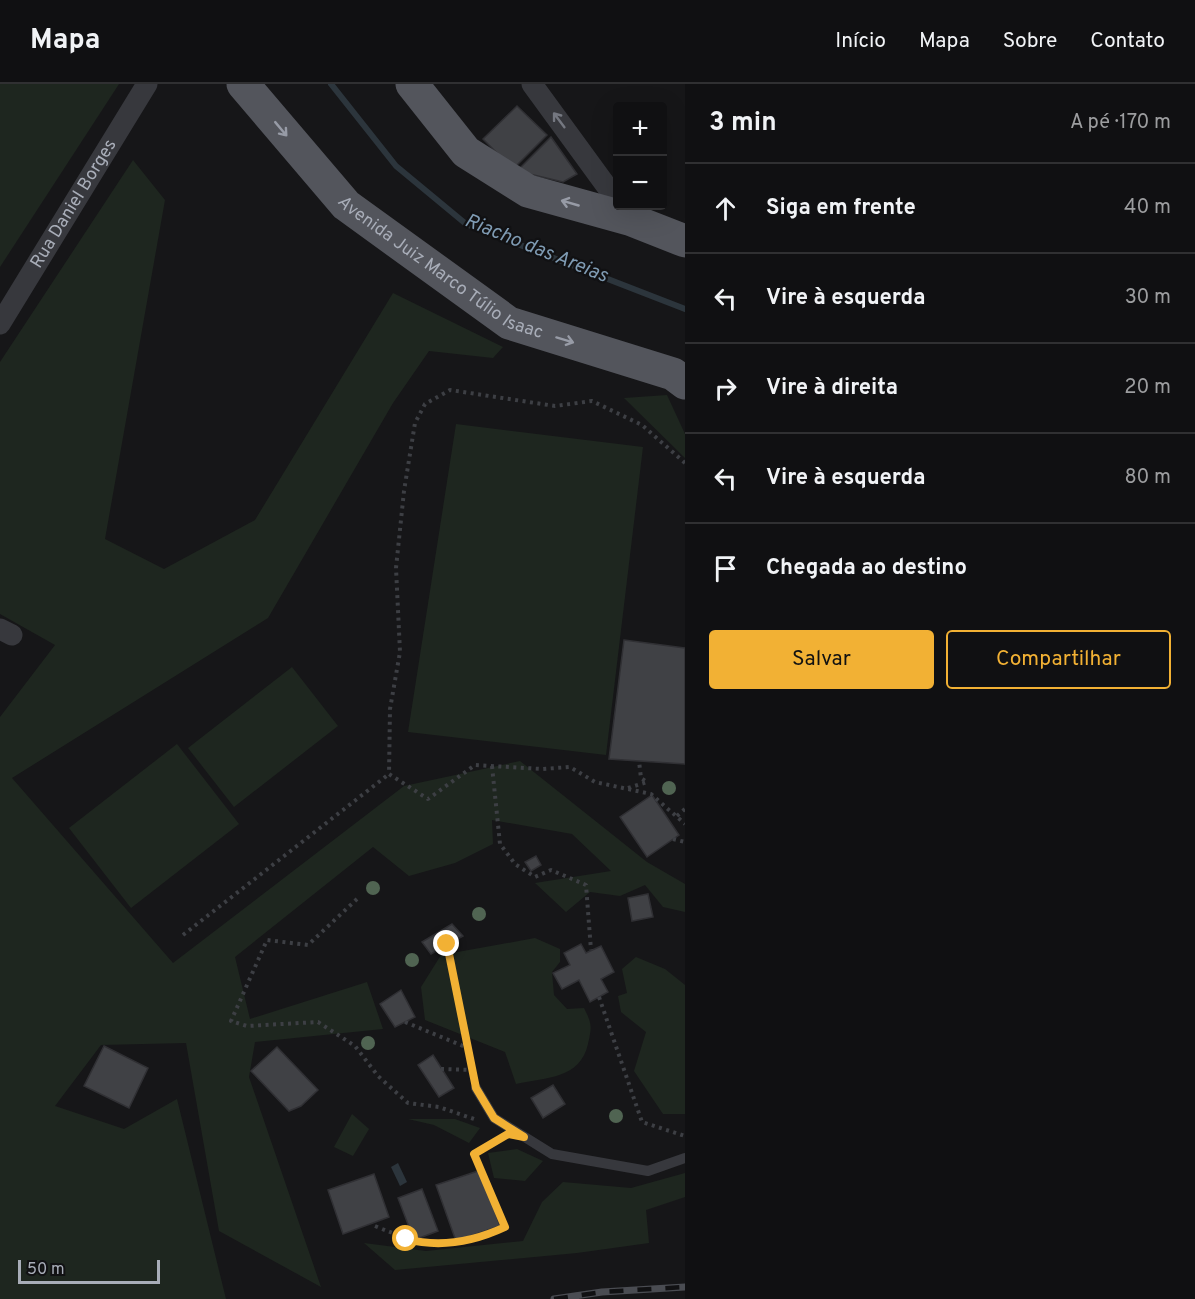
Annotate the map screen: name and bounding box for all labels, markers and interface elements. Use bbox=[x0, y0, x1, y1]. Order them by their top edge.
text: Mapa bbox=[30, 23, 100, 59]
text: Início bbox=[835, 28, 886, 55]
text: Mapa bbox=[919, 28, 970, 55]
text: Sobre bbox=[1003, 28, 1057, 55]
text: Contato bbox=[1090, 28, 1165, 55]
map controls bbox=[613, 102, 667, 210]
button: + bbox=[613, 102, 667, 156]
text: 3 min bbox=[709, 107, 777, 140]
text: A pé · 170 m bbox=[1070, 110, 1171, 136]
one-way arrow bbox=[553, 112, 565, 128]
one-way arrow bbox=[274, 121, 288, 136]
street label: Rua Daniel Borges bbox=[25, 135, 122, 273]
button: − bbox=[613, 156, 667, 210]
street label: Avenida Juiz Marco Túlio Isaac bbox=[332, 191, 546, 344]
icon: ahead bbox=[709, 192, 742, 225]
text: Siga em frente bbox=[766, 195, 916, 222]
text: 40 m bbox=[1124, 195, 1171, 221]
one-way arrow bbox=[561, 196, 580, 208]
water label: Riacho das Areias bbox=[461, 208, 612, 290]
icon: left bbox=[709, 282, 742, 315]
text: Vire à esquerda bbox=[766, 285, 925, 312]
text: 30 m bbox=[1125, 285, 1171, 311]
one-way arrow bbox=[555, 336, 574, 347]
icon: right bbox=[709, 372, 742, 405]
text: Vire à direita bbox=[766, 375, 898, 402]
text: 20 m bbox=[1124, 375, 1171, 401]
icon: left bbox=[709, 462, 742, 495]
text: Vire à esquerda bbox=[766, 465, 925, 492]
text: 80 m bbox=[1125, 465, 1171, 491]
icon: arrive bbox=[709, 552, 742, 585]
text: Chegada ao destino bbox=[766, 555, 967, 582]
button: Salvar bbox=[709, 630, 934, 689]
button: Compartilhar bbox=[946, 630, 1171, 689]
route end bbox=[433, 930, 459, 956]
route start bbox=[392, 1225, 418, 1251]
scale bar bbox=[18, 1257, 160, 1284]
text: 50 m bbox=[27, 1260, 65, 1280]

